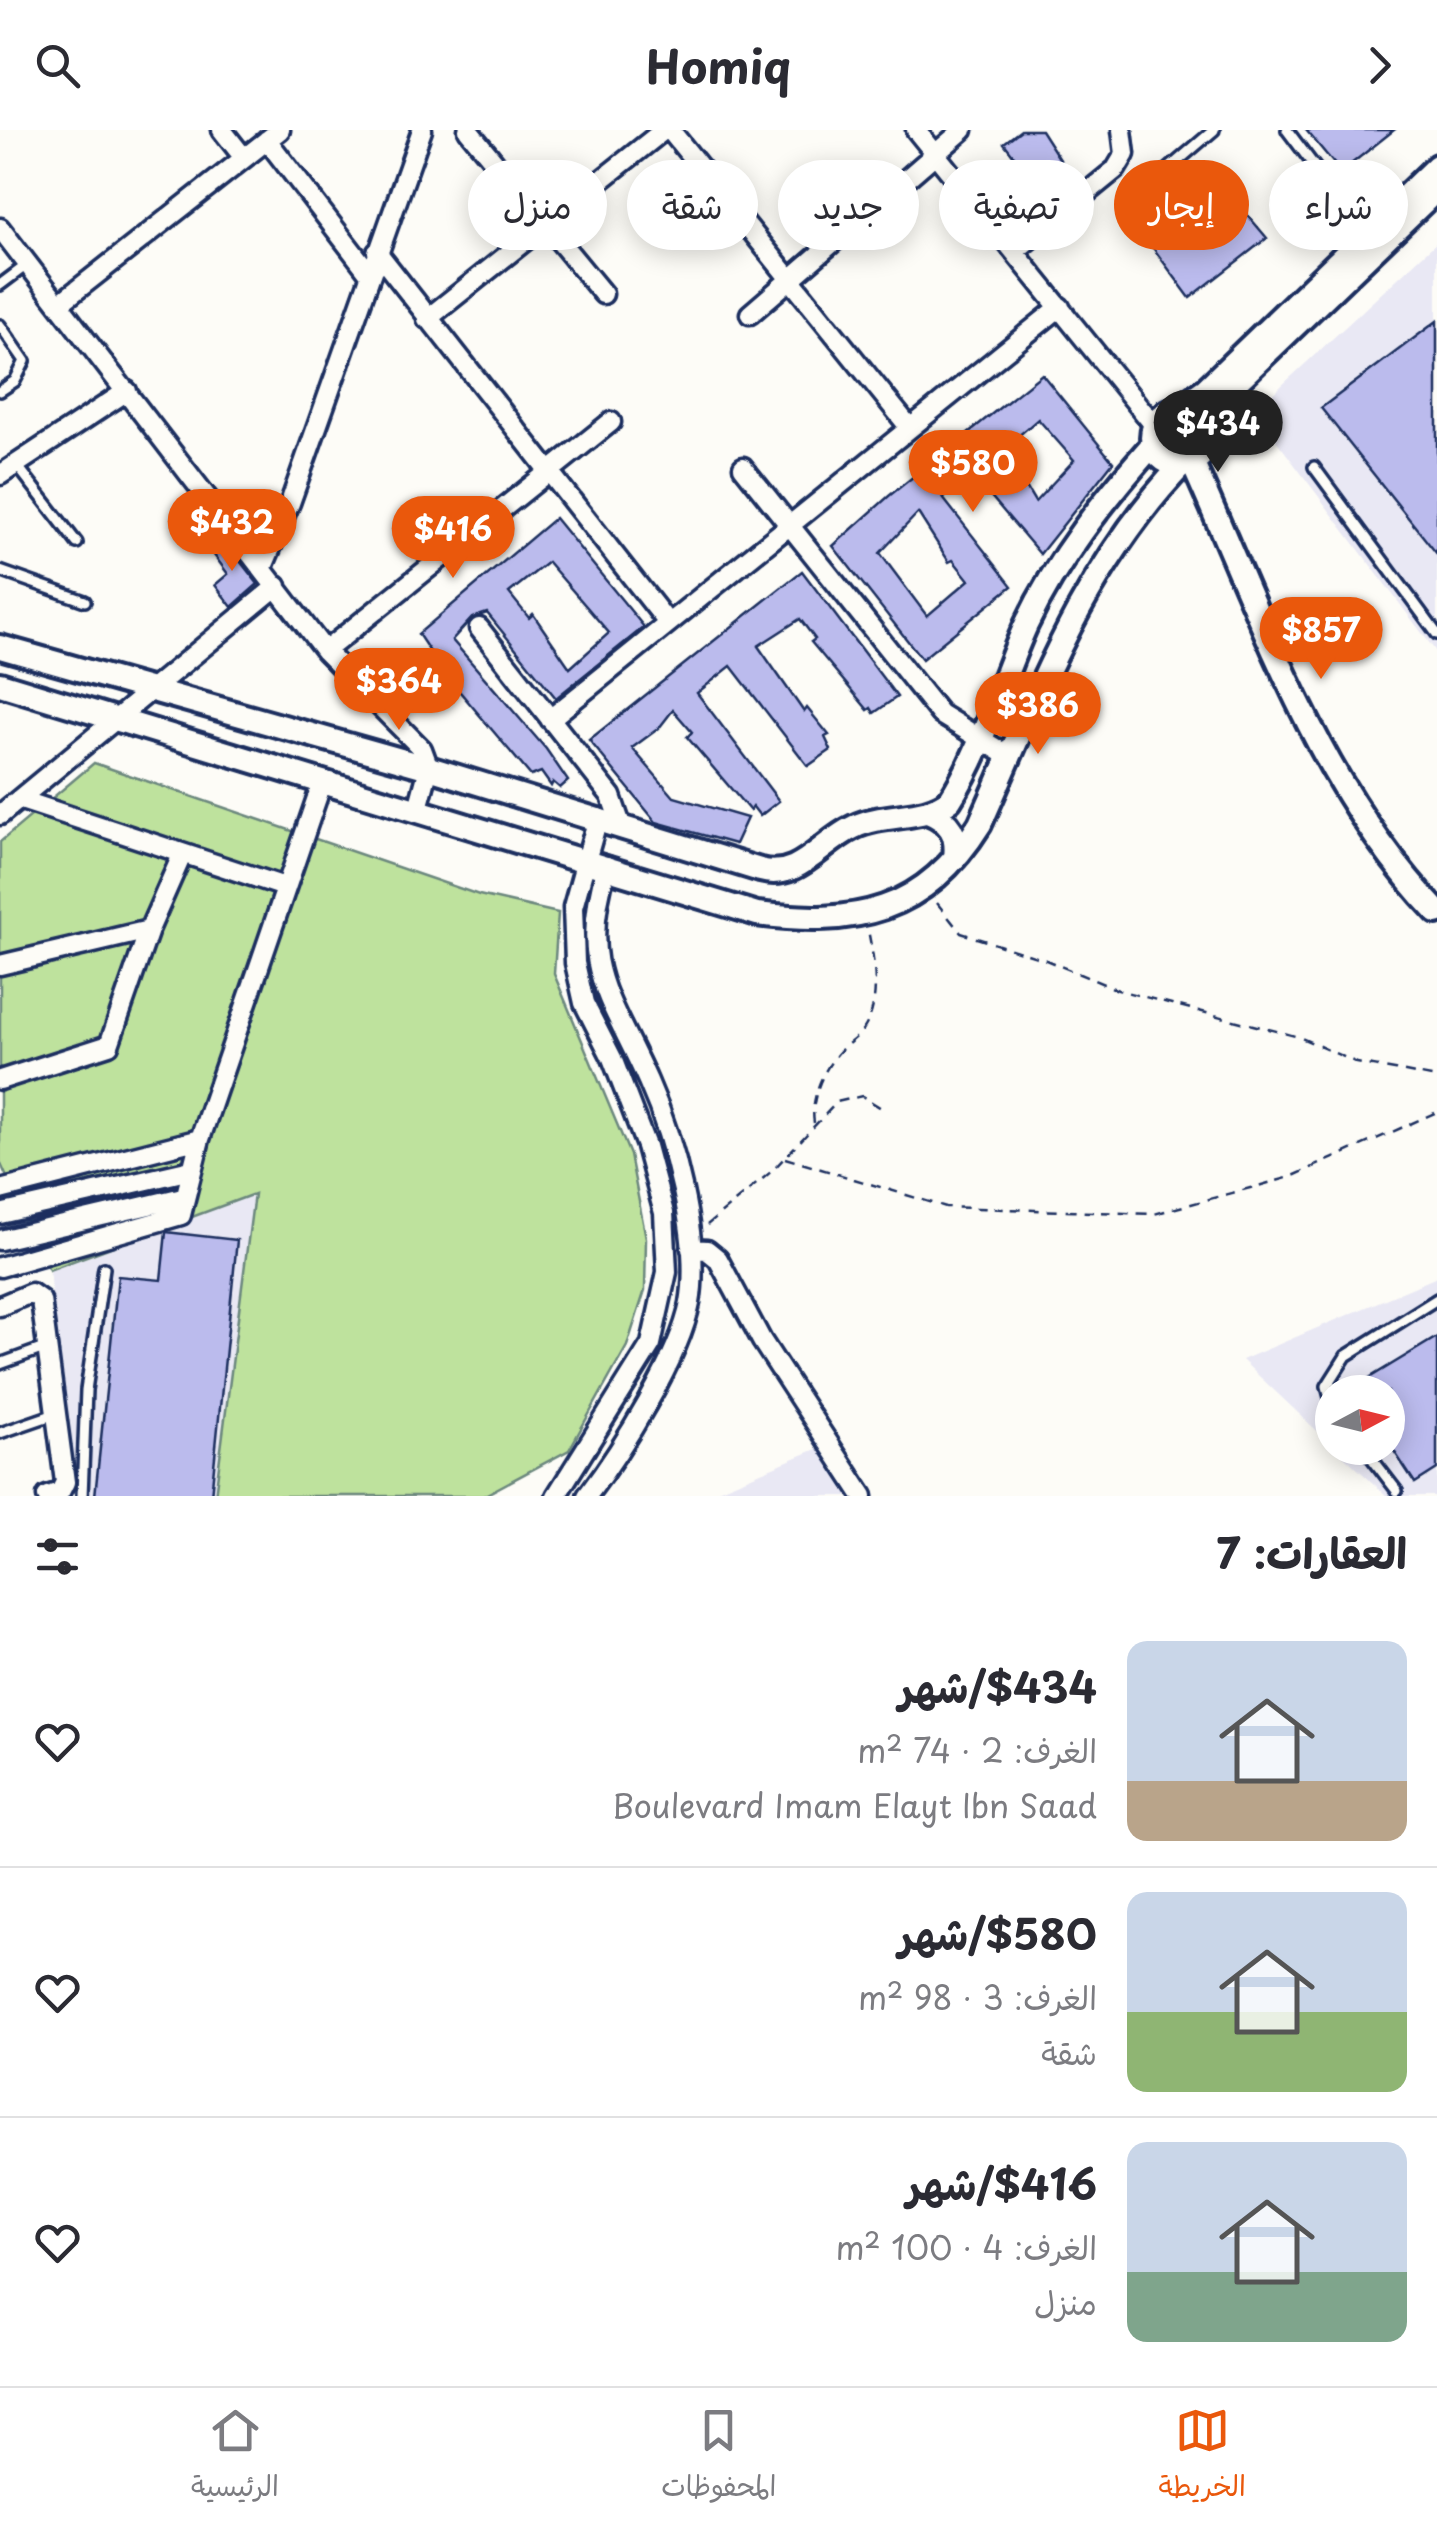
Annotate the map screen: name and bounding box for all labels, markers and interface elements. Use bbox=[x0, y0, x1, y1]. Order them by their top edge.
text: Homiq bbox=[646, 31, 791, 99]
icon: search bbox=[30, 38, 85, 93]
icon: forward bbox=[1352, 38, 1407, 93]
chip: منزل bbox=[468, 160, 607, 250]
chip: شقة bbox=[627, 160, 758, 250]
chip: جديد bbox=[778, 160, 919, 250]
chip: تصفية bbox=[939, 160, 1094, 250]
chip: إيجار bbox=[1114, 160, 1249, 250]
chip: شراء bbox=[1269, 160, 1408, 250]
pin: $434 bbox=[1159, 390, 1277, 475]
text: $434 bbox=[1176, 398, 1260, 446]
pin: $580 bbox=[914, 430, 1032, 515]
text: $580 bbox=[931, 438, 1015, 486]
pin: $432 bbox=[173, 489, 291, 574]
pin: $416 bbox=[394, 496, 512, 581]
text: $432 bbox=[190, 497, 274, 545]
text: $416 bbox=[414, 504, 492, 552]
pin: $857 bbox=[1262, 597, 1380, 682]
text: $857 bbox=[1282, 605, 1360, 653]
pin: $364 bbox=[340, 648, 458, 733]
text: $364 bbox=[356, 656, 442, 704]
pin: $386 bbox=[979, 672, 1097, 757]
text: $386 bbox=[997, 680, 1079, 728]
north arrow bbox=[1315, 1375, 1405, 1465]
map controls bbox=[1315, 1375, 1405, 1465]
text: العقارات: 7 bbox=[1216, 1520, 1407, 1583]
icon: filters bbox=[30, 1529, 85, 1584]
text: $434/شهر bbox=[899, 1654, 1097, 1717]
icon: home bbox=[1207, 1681, 1327, 1801]
icon: heart bbox=[30, 1714, 85, 1769]
text: الغرف: 2 · 74 m² bbox=[857, 1726, 1097, 1774]
text: Boulevard Imam Elayt Ibn Saad bbox=[612, 1781, 1097, 1829]
text: $580/شهر bbox=[898, 1901, 1097, 1964]
icon: home bbox=[1207, 1932, 1327, 2052]
icon: heart bbox=[30, 1965, 85, 2020]
text: الغرف: 3 · 98 m² bbox=[858, 1973, 1097, 2021]
text: شقة bbox=[1041, 2028, 1097, 2076]
text: $416/شهر bbox=[907, 2151, 1097, 2214]
icon: home bbox=[1207, 2182, 1327, 2302]
icon: heart bbox=[30, 2215, 85, 2270]
text: الغرف: 4 · 100 m² bbox=[835, 2223, 1097, 2271]
text: منزل bbox=[1034, 2278, 1097, 2326]
tab: الرئيسية bbox=[191, 2403, 279, 2511]
tab: المحفوظات bbox=[661, 2403, 776, 2511]
tab: الخريطة bbox=[1159, 2403, 1246, 2511]

